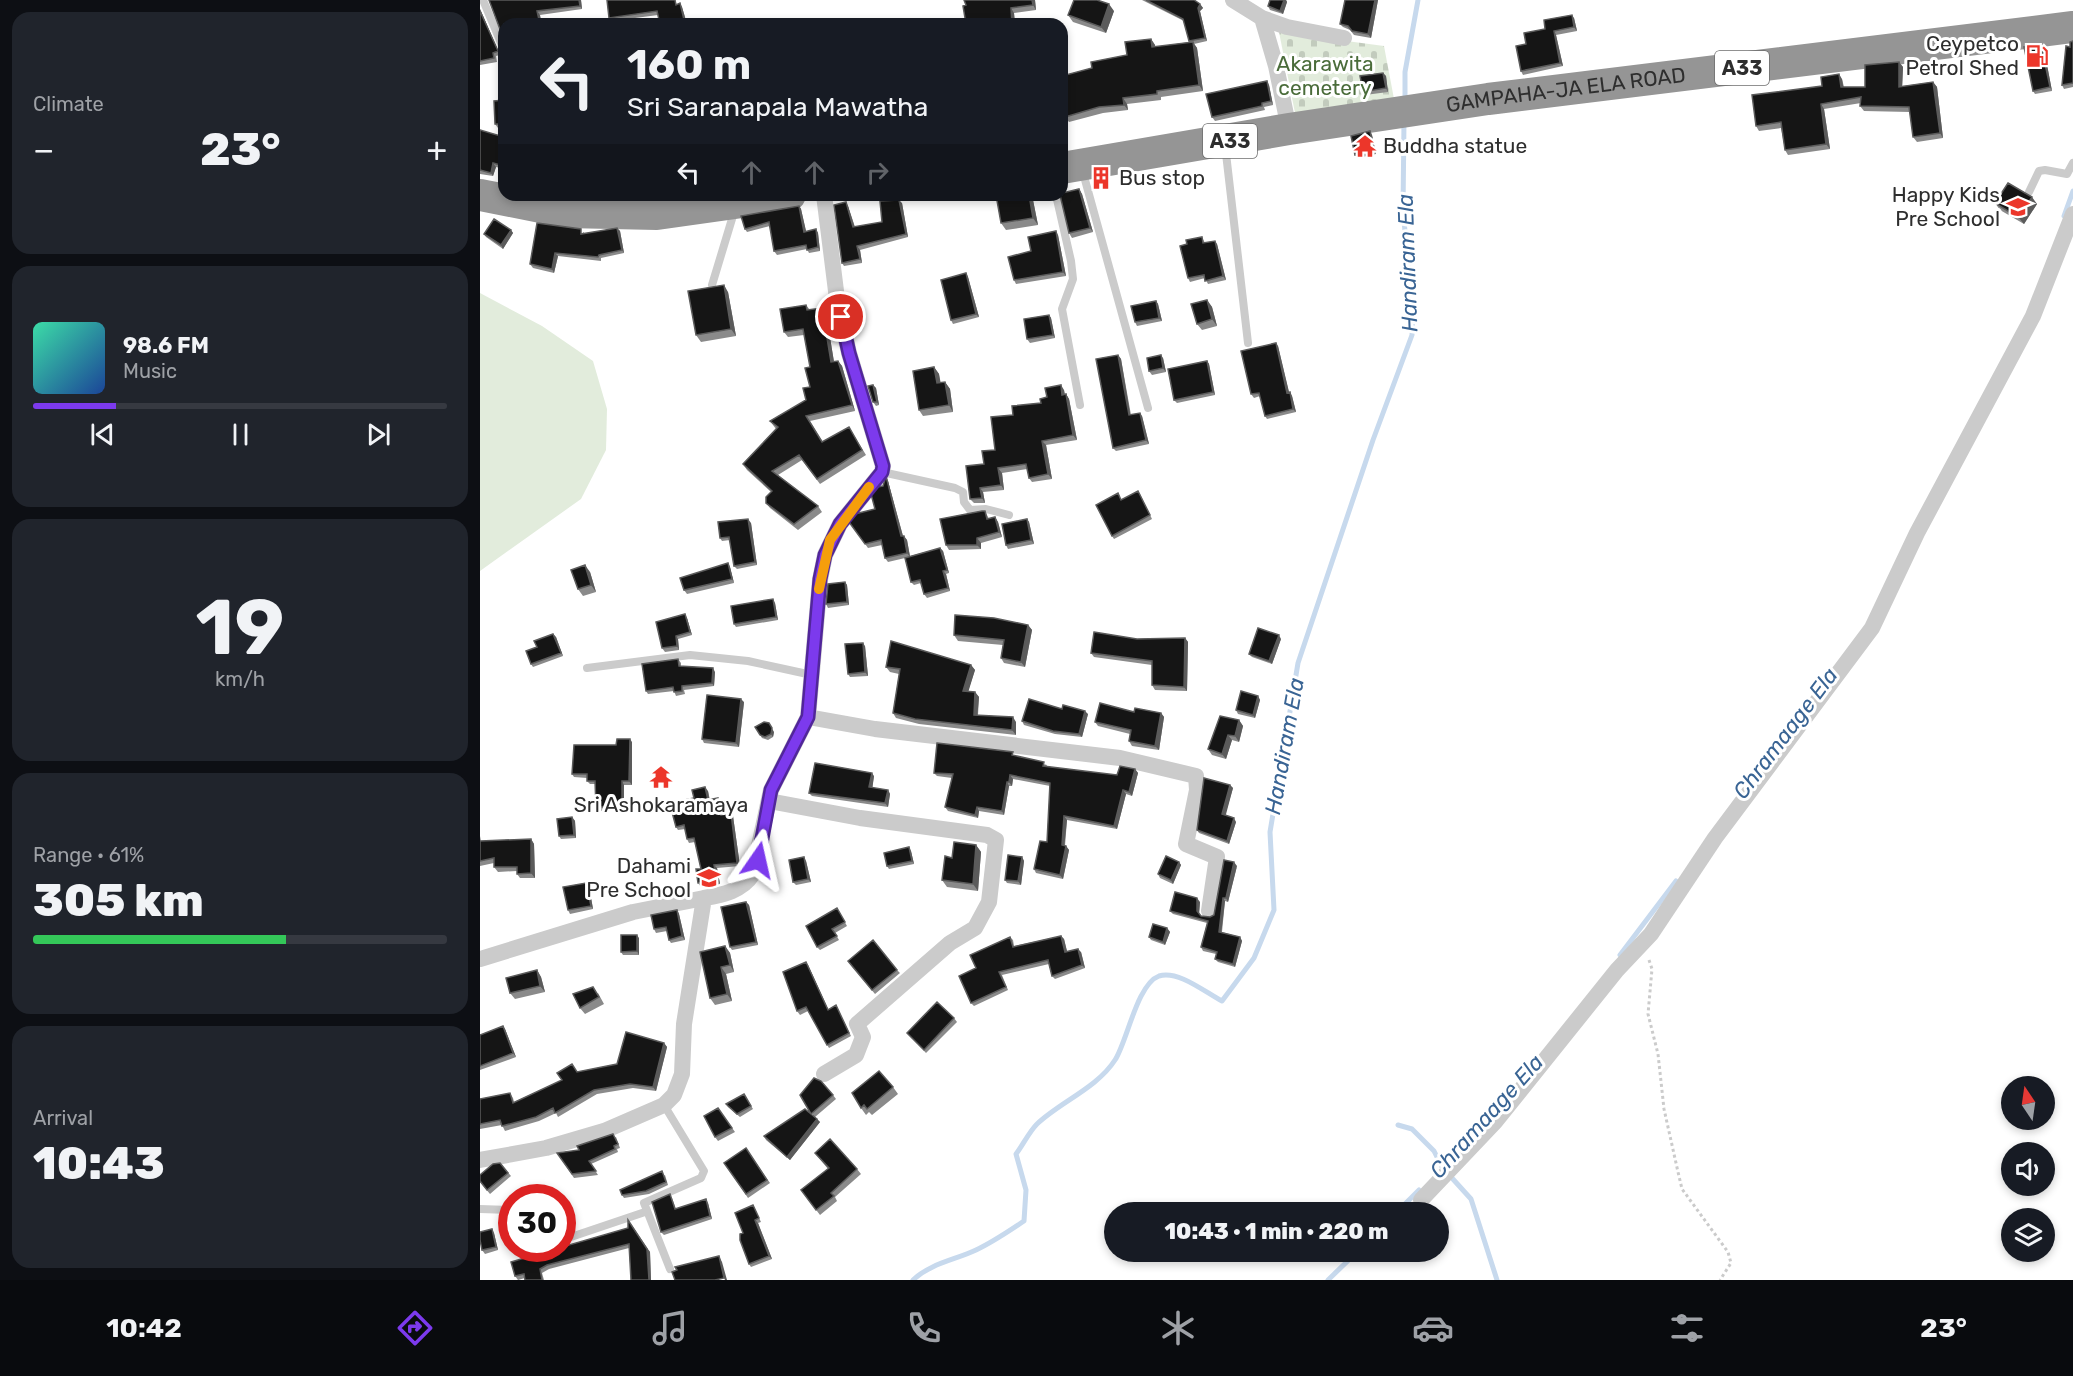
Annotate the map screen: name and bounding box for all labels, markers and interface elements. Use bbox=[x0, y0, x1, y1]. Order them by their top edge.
place label: Ceypetco Petrol Shed bbox=[1906, 31, 2019, 80]
text: 160 m bbox=[627, 40, 751, 90]
icon: left bbox=[528, 42, 606, 120]
fuel station icon: Ceypetco Petrol Shed bbox=[2024, 43, 2050, 69]
park label: Akarawita cemetery bbox=[1276, 51, 1374, 100]
road number: A33 bbox=[1715, 51, 1769, 85]
street label: GAMPAHA-JA ELA ROAD bbox=[1444, 62, 1687, 117]
text: Sri Saranapala Mawatha bbox=[627, 91, 928, 123]
text: Climate bbox=[33, 92, 104, 116]
text: 23° bbox=[200, 123, 281, 176]
road number: A33 bbox=[1203, 124, 1257, 158]
text: − bbox=[33, 130, 54, 169]
text: + bbox=[426, 130, 447, 169]
temple icon: Buddha statue bbox=[1352, 133, 1378, 159]
place label: Buddha statue bbox=[1383, 133, 1527, 158]
icon: left bbox=[672, 156, 705, 189]
icon: ahead bbox=[735, 156, 768, 189]
icon: ahead bbox=[798, 156, 831, 189]
icon: right bbox=[861, 156, 894, 189]
building icon: Bus stop bbox=[1088, 165, 1114, 191]
place label: Bus stop bbox=[1119, 165, 1205, 190]
place label: Happy Kids Pre School bbox=[1892, 182, 2000, 231]
water label: Handiram Ela bbox=[1392, 193, 1423, 333]
school or university icon: Happy Kids Pre School bbox=[2005, 194, 2031, 220]
pin bbox=[815, 291, 866, 342]
icon: arrive bbox=[824, 300, 857, 333]
text: 98.6 FM bbox=[123, 332, 209, 359]
text: Music bbox=[123, 359, 177, 383]
icon: previous bbox=[86, 418, 119, 451]
icon: pause bbox=[224, 418, 257, 451]
icon: next bbox=[362, 418, 395, 451]
text: 19 bbox=[196, 581, 284, 674]
water label: Chramaage Ela bbox=[1727, 662, 1844, 804]
text: km/h bbox=[215, 667, 265, 691]
water label: Handiram Ela bbox=[1259, 676, 1310, 817]
temple icon: Sri Ashokaramaya bbox=[648, 764, 674, 790]
place label: Sri Ashokaramaya bbox=[574, 792, 748, 817]
position arrow bbox=[726, 828, 790, 892]
text: Range · 61% bbox=[33, 843, 144, 867]
place label: Dahami Pre School bbox=[586, 853, 691, 902]
school or university icon: Dahami Pre School bbox=[696, 865, 722, 891]
text: 305 km bbox=[33, 874, 204, 927]
water label: Chramaage Ela bbox=[1424, 1049, 1549, 1184]
north arrow bbox=[2001, 1076, 2055, 1130]
map controls bbox=[2001, 1076, 2055, 1262]
text: Arrival bbox=[33, 1106, 93, 1130]
text: 10:43 bbox=[33, 1137, 165, 1190]
button: sound bbox=[2001, 1142, 2055, 1196]
speed limit sign: 30 bbox=[498, 1184, 576, 1262]
button: layers bbox=[2001, 1208, 2055, 1262]
text: 10:43 · 1 min · 220 m bbox=[1164, 1218, 1389, 1245]
icon: directions bbox=[394, 1307, 436, 1349]
icon: music bbox=[649, 1307, 691, 1349]
icon: phone bbox=[903, 1307, 945, 1349]
icon: climate bbox=[1157, 1307, 1199, 1349]
icon: car bbox=[1412, 1307, 1454, 1349]
icon: filters bbox=[1666, 1307, 1708, 1349]
text: 10:42 bbox=[106, 1312, 182, 1344]
text: 23° bbox=[1920, 1312, 1967, 1344]

